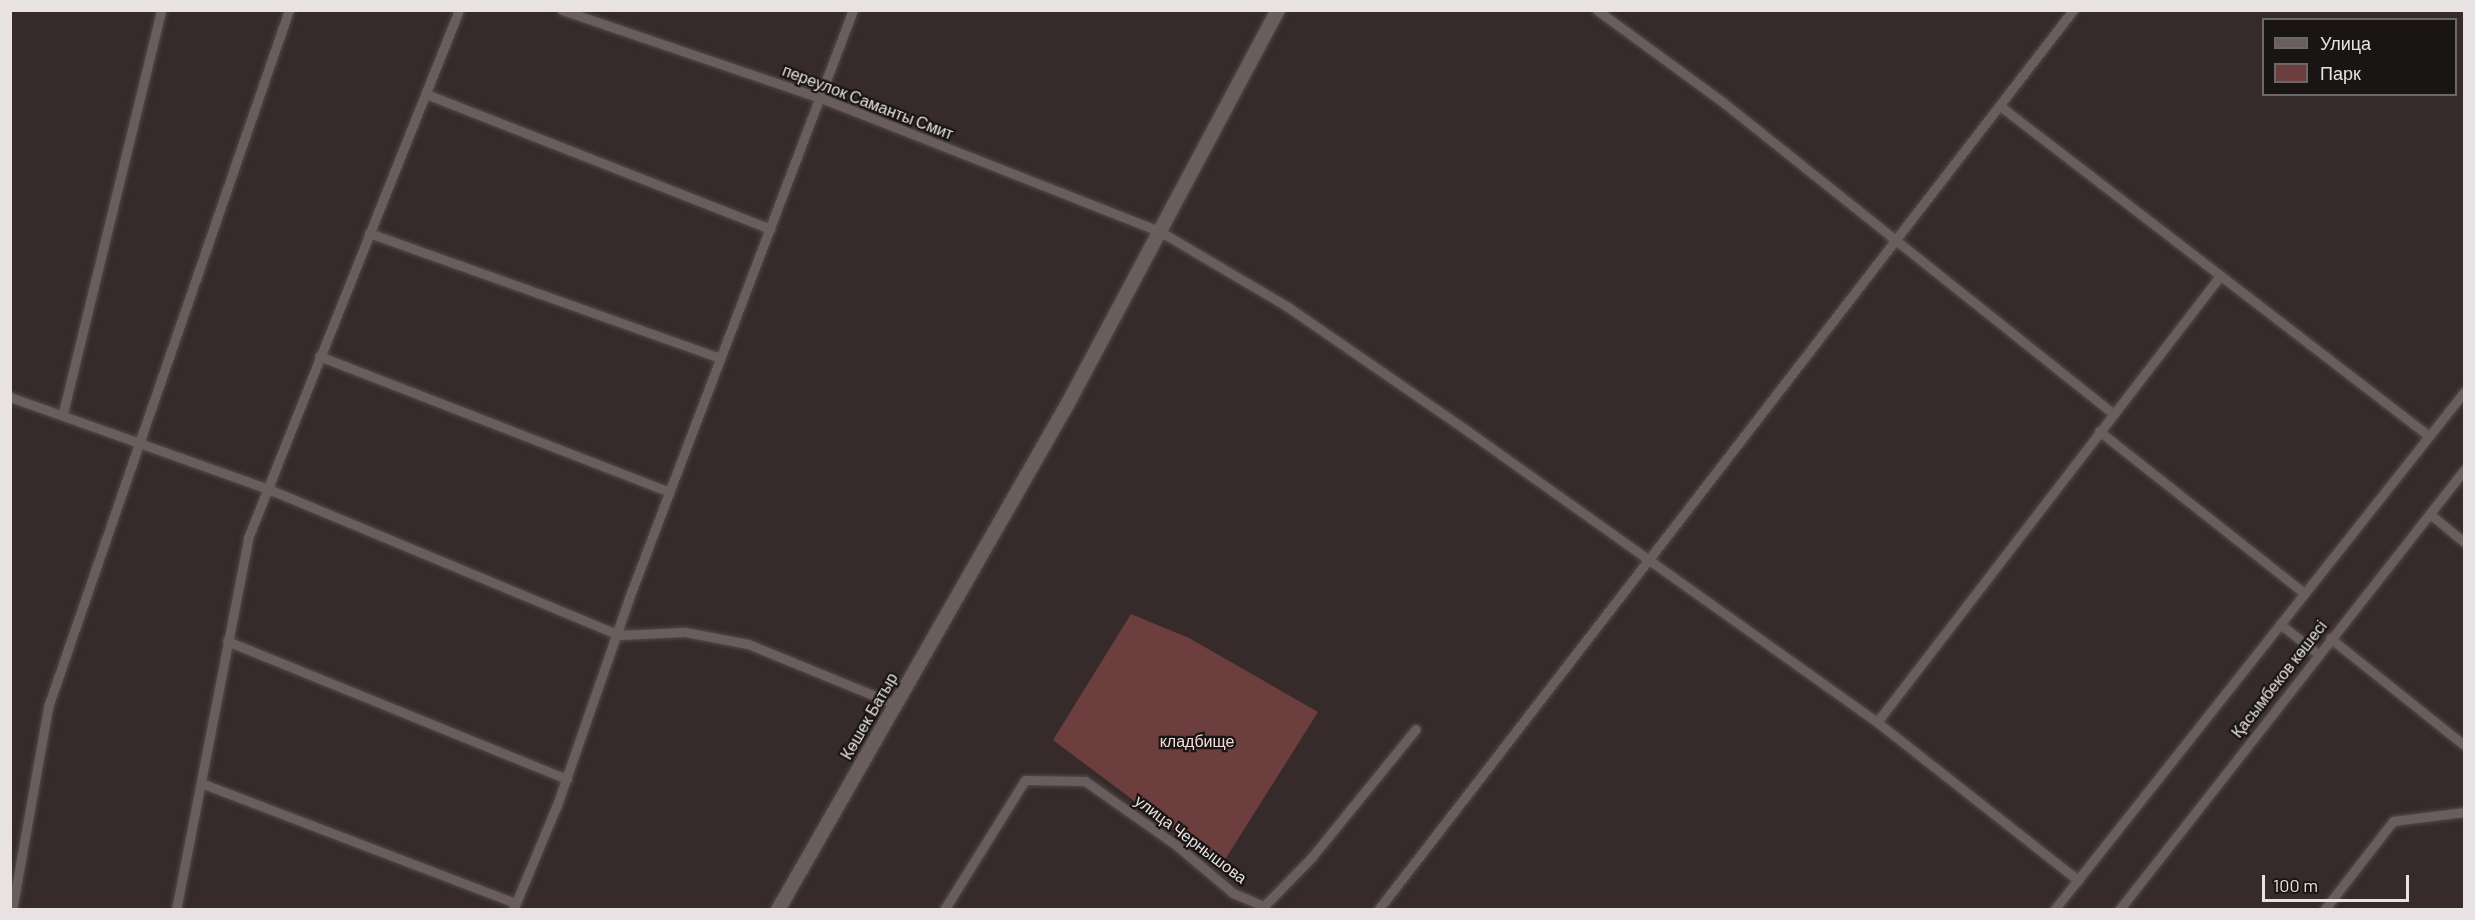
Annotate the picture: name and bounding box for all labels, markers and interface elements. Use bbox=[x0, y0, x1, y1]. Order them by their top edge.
legend bbox=[2262, 18, 2457, 96]
text: Улица bbox=[2320, 32, 2371, 54]
street label: переулок Саманты Смит bbox=[780, 60, 956, 144]
text: Парк bbox=[2320, 62, 2361, 84]
street label: Қасымбеков көшесі bbox=[2227, 617, 2331, 741]
street label: Көшек Батыр bbox=[836, 669, 902, 763]
park label: кладбище bbox=[1160, 731, 1234, 751]
street label: улица Чернышова bbox=[1131, 791, 1251, 887]
scale bar bbox=[2265, 863, 2412, 901]
text: 100 m bbox=[2273, 874, 2318, 896]

